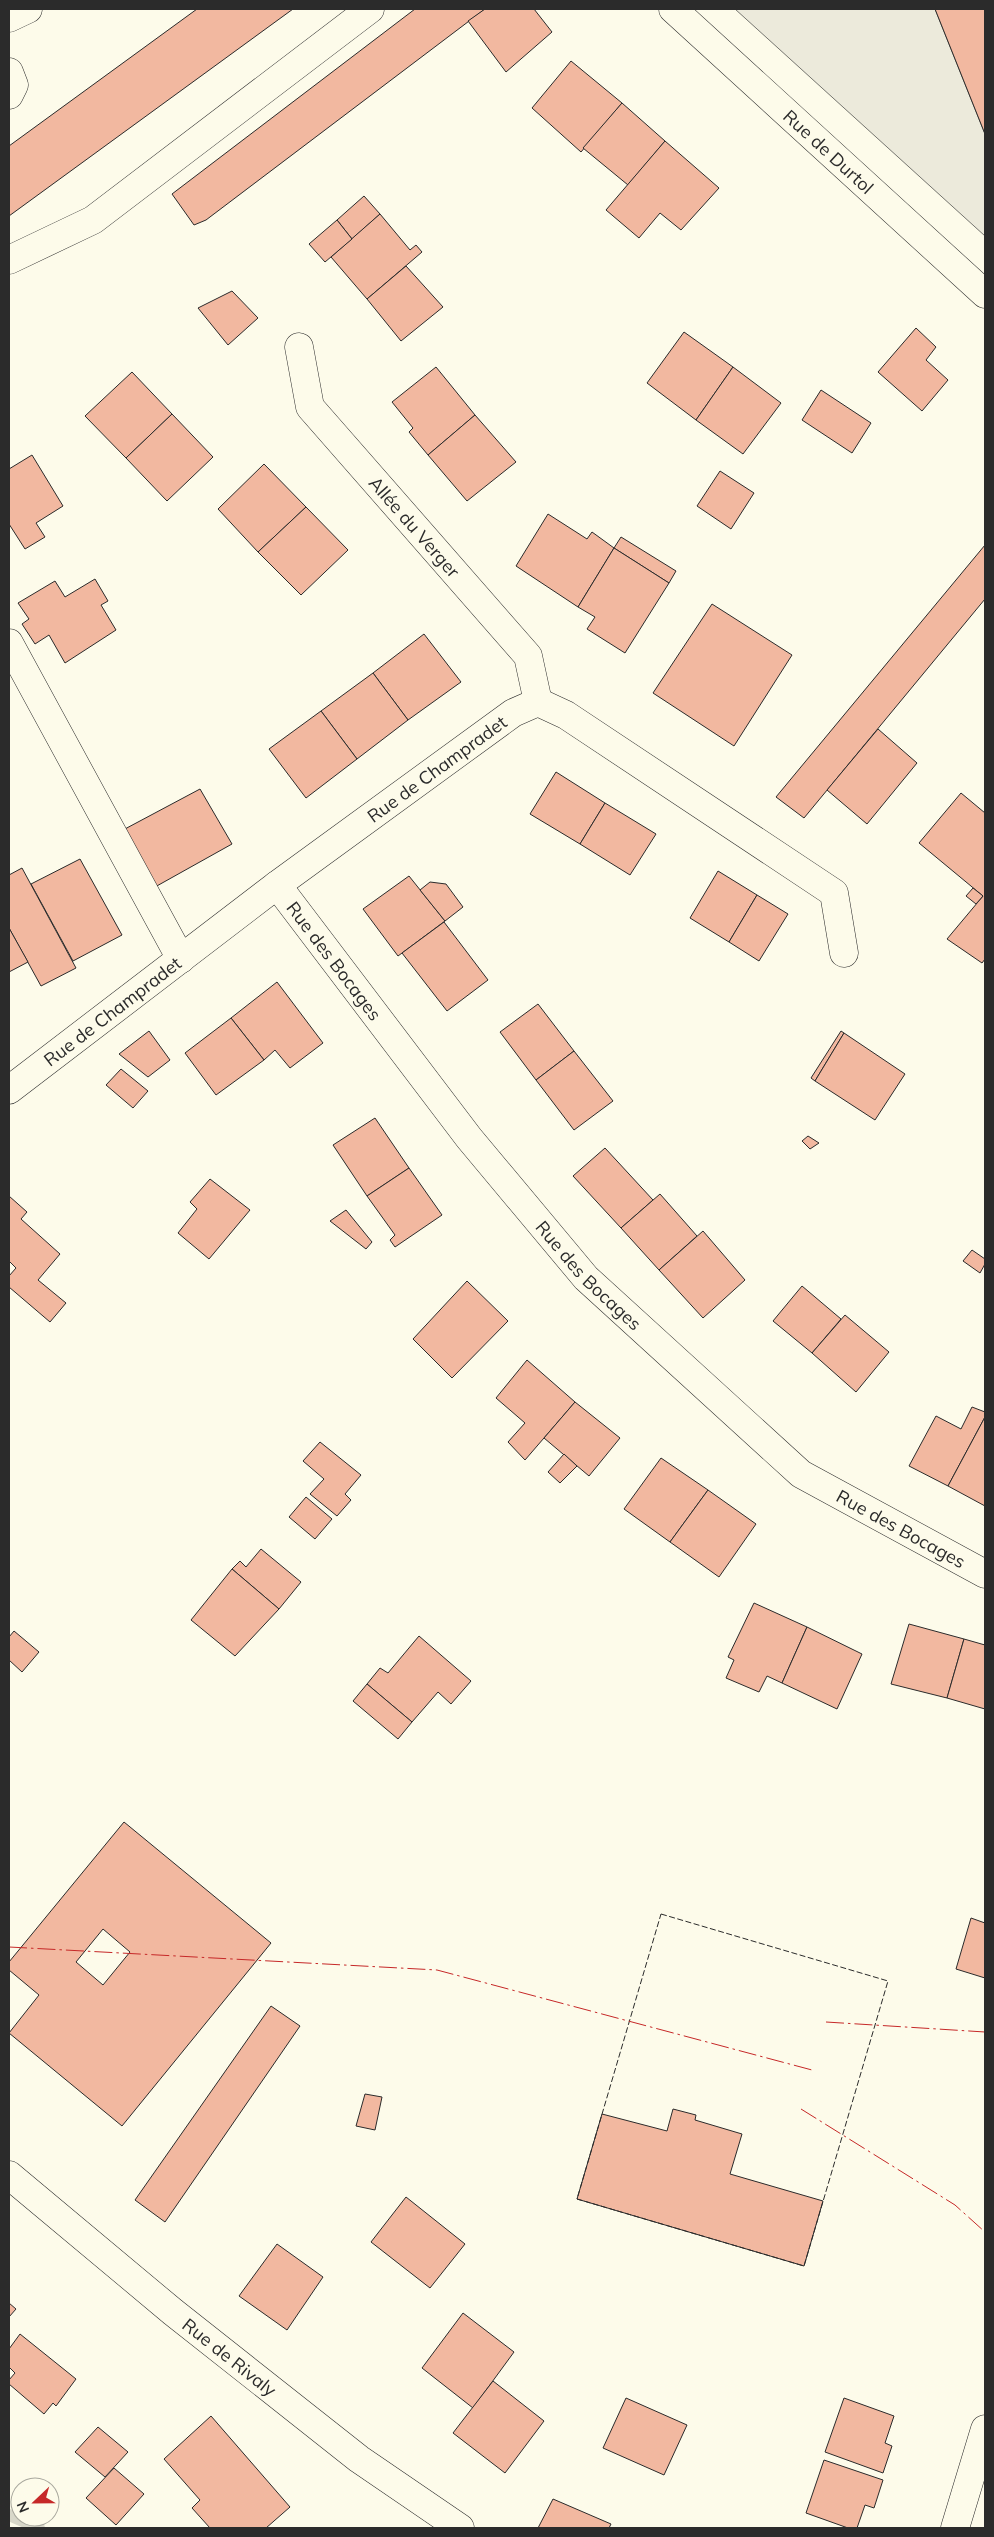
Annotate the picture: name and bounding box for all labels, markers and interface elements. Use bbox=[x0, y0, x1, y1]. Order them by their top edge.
street label: Rue de Durtol bbox=[779, 104, 879, 198]
street label: Allée du Verger bbox=[364, 471, 466, 582]
street label: Rue de Champradet bbox=[362, 710, 511, 827]
street label: Rue des Bocages bbox=[282, 897, 387, 1025]
street label: Rue de Champradet bbox=[39, 951, 186, 1071]
street label: Rue des Bocages bbox=[531, 1216, 647, 1335]
street label: Rue des Bocages bbox=[833, 1484, 970, 1573]
street label: Rue de Rivaly bbox=[178, 2313, 282, 2401]
north arrow bbox=[10, 2477, 60, 2527]
text: N bbox=[13, 2499, 33, 2515]

